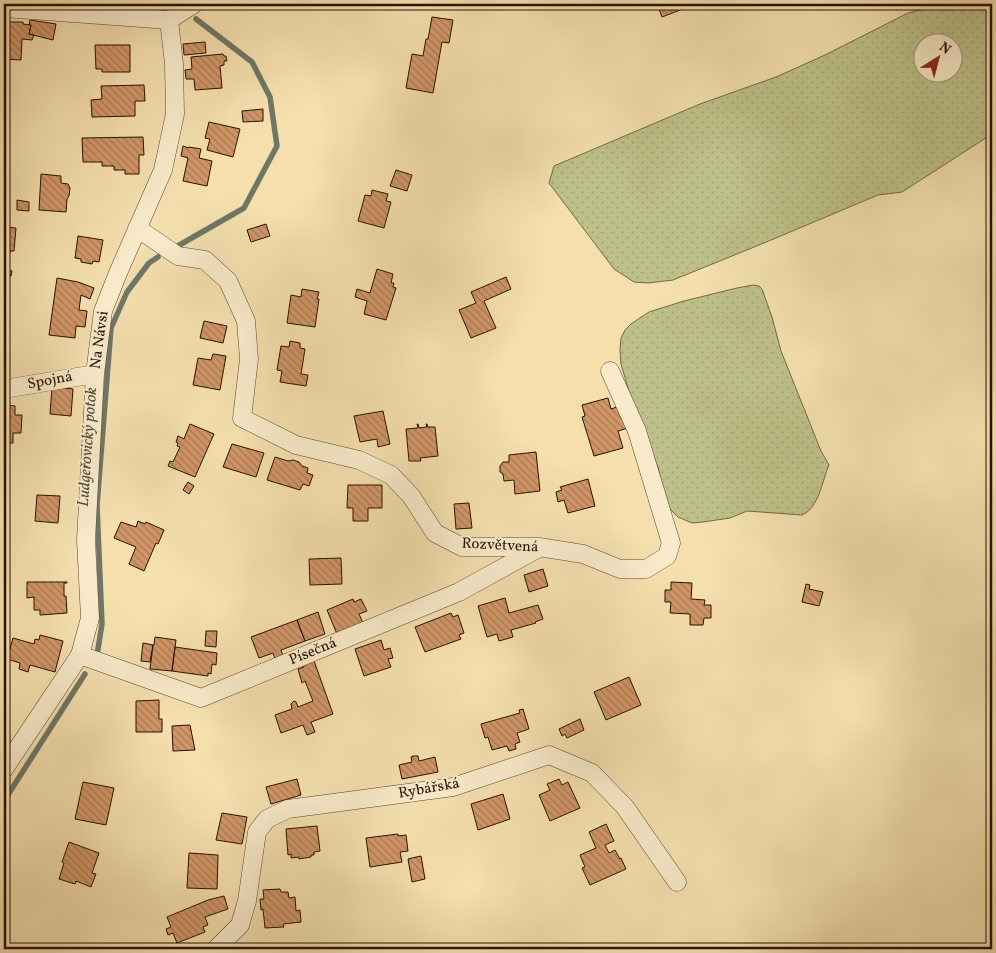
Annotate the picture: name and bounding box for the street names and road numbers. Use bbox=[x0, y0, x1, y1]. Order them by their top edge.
street label: Na Návsi bbox=[86, 310, 114, 370]
street label: Spojná bbox=[26, 367, 74, 395]
street label: Rozvětvená bbox=[461, 534, 539, 558]
street label: Písečná bbox=[286, 633, 340, 671]
street label: Rybářská bbox=[397, 773, 461, 805]

